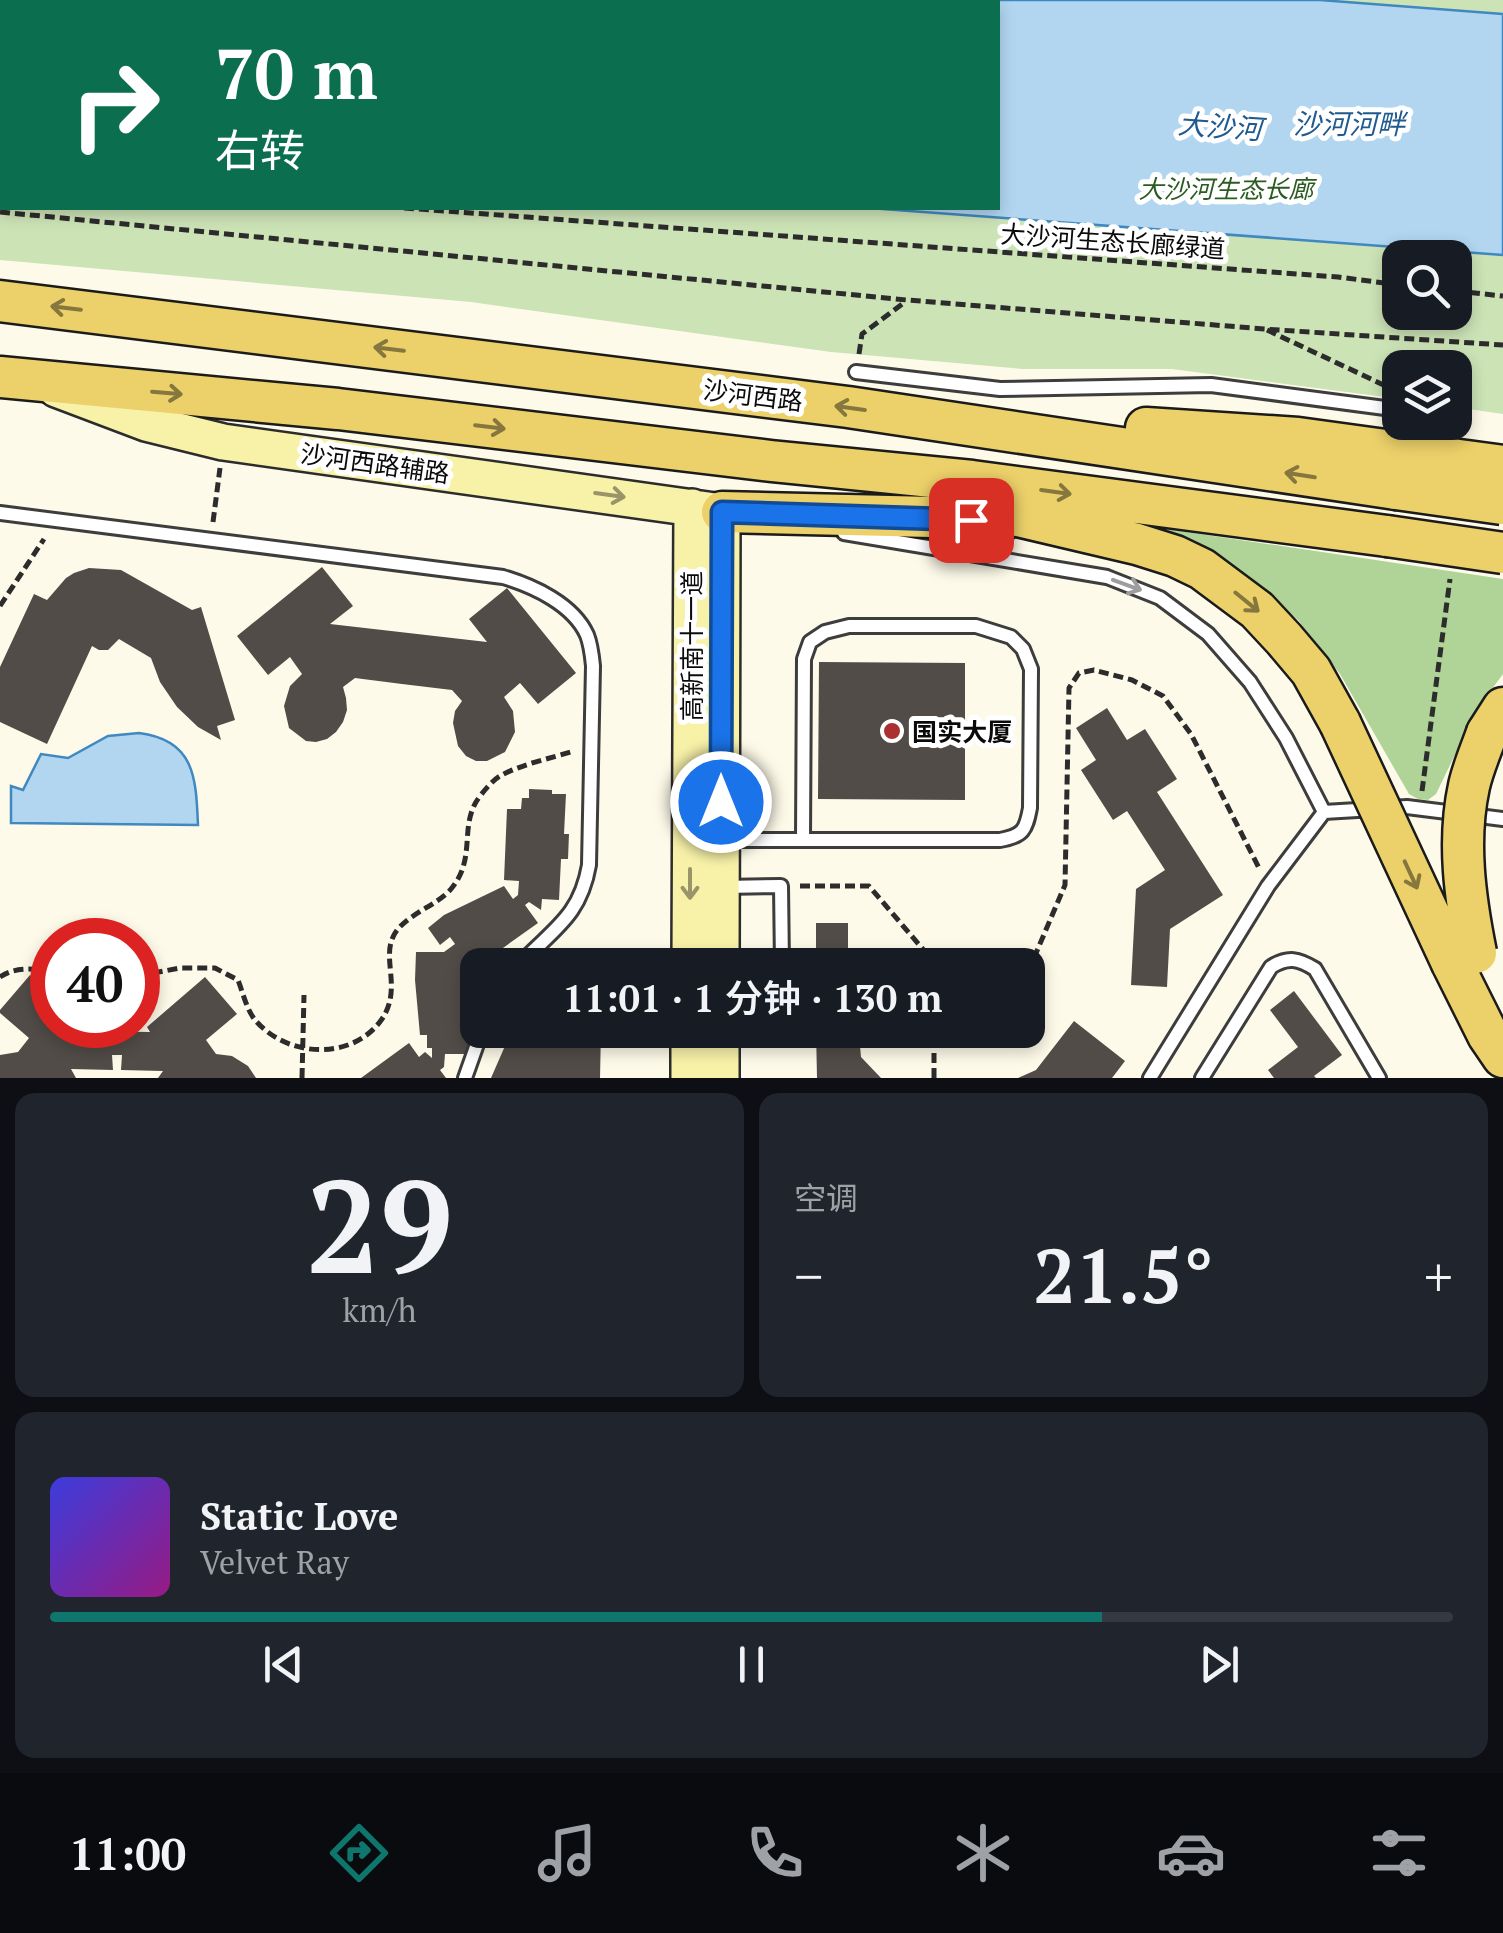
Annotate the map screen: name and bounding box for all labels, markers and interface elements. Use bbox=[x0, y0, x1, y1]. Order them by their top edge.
text: 70 m bbox=[215, 26, 378, 119]
icon: right bbox=[50, 40, 180, 170]
water label: 大沙河 bbox=[1177, 105, 1268, 148]
water label: 沙河河畔 bbox=[1293, 105, 1409, 142]
text: 右转 bbox=[215, 120, 305, 180]
park label: 大沙河生态长廊 bbox=[1138, 172, 1317, 205]
street label: 大沙河生态长廊绿道 bbox=[1000, 217, 1226, 265]
map controls bbox=[1382, 240, 1472, 440]
button: search bbox=[1382, 240, 1472, 330]
one-way arrow bbox=[51, 298, 83, 317]
one-way arrow bbox=[373, 339, 405, 358]
button: layers bbox=[1382, 350, 1472, 440]
street label: 沙河西路 bbox=[701, 373, 805, 417]
one-way arrow bbox=[150, 383, 182, 402]
one-way arrow bbox=[834, 398, 867, 416]
one-way arrow bbox=[473, 418, 506, 437]
street label: 沙河西路辅路 bbox=[298, 436, 452, 490]
one-way arrow bbox=[1284, 465, 1316, 483]
pin bbox=[929, 478, 1014, 563]
one-way arrow bbox=[1040, 484, 1072, 502]
one-way arrow bbox=[593, 487, 626, 505]
icon: arrive bbox=[944, 493, 999, 548]
street label: 高新南十一道 bbox=[675, 571, 708, 721]
one-way arrow bbox=[1111, 577, 1142, 595]
one-way arrow bbox=[1234, 591, 1260, 613]
place label: 国实大厦 bbox=[912, 715, 1012, 748]
marker: 国实大厦 bbox=[881, 720, 903, 742]
position arrow bbox=[669, 750, 773, 854]
one-way arrow bbox=[1403, 859, 1421, 890]
one-way arrow bbox=[680, 868, 700, 900]
speed limit sign: 40 bbox=[30, 918, 160, 1048]
text: 11:01 · 1 分钟 · 130 m bbox=[563, 973, 942, 1023]
text: 29 bbox=[306, 1138, 453, 1310]
text: 空调 bbox=[794, 1177, 858, 1219]
text: 21.5° bbox=[1033, 1225, 1214, 1324]
text: − bbox=[794, 1239, 823, 1312]
text: + bbox=[1424, 1239, 1453, 1312]
text: km/h bbox=[343, 1289, 416, 1331]
text: Static Love bbox=[200, 1491, 398, 1541]
text: Velvet Ray bbox=[200, 1541, 349, 1583]
icon: previous bbox=[256, 1637, 311, 1692]
icon: pause bbox=[724, 1637, 779, 1692]
icon: next bbox=[1192, 1637, 1247, 1692]
icon: directions bbox=[324, 1818, 394, 1888]
icon: music bbox=[532, 1818, 602, 1888]
icon: phone bbox=[740, 1818, 810, 1888]
icon: climate bbox=[948, 1818, 1018, 1888]
icon: car bbox=[1156, 1818, 1226, 1888]
icon: filters bbox=[1364, 1818, 1434, 1888]
text: 11:00 bbox=[69, 1823, 186, 1883]

